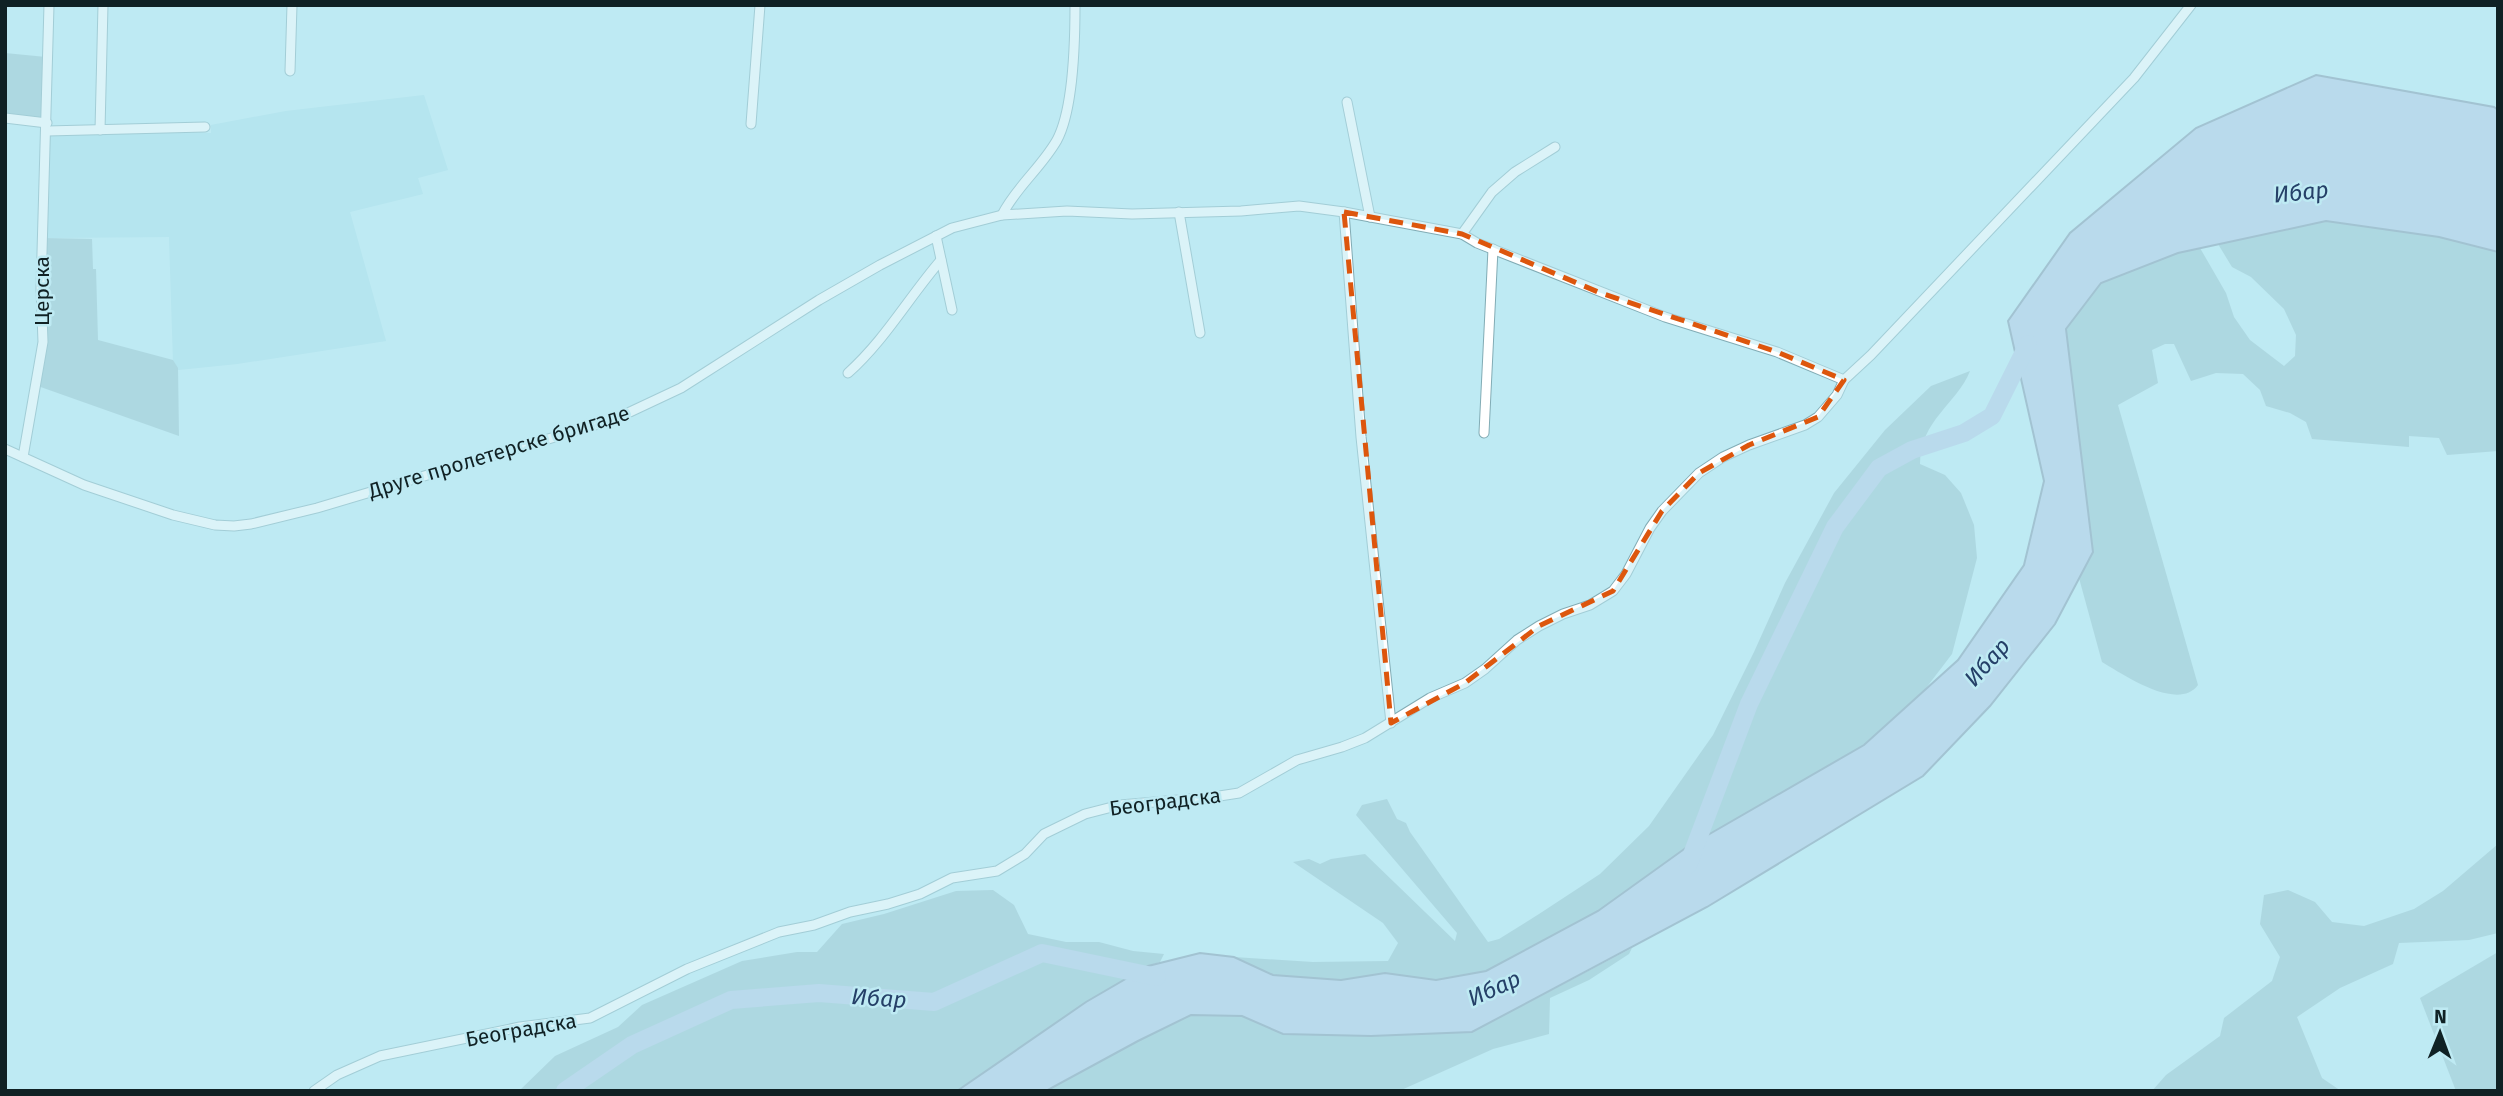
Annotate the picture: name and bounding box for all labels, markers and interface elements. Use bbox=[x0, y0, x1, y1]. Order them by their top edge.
water label: Ибар bbox=[2272, 175, 2330, 209]
street label: Церска bbox=[29, 256, 55, 326]
street label: Друге пролетерске бригаде bbox=[364, 400, 633, 504]
water label: Ибар bbox=[1958, 632, 2016, 692]
street label: Београдска bbox=[1108, 782, 1222, 822]
water label: Ибар bbox=[1463, 964, 1525, 1012]
water label: Ибар bbox=[850, 982, 908, 1014]
north arrow bbox=[2405, 998, 2475, 1068]
text: N bbox=[2434, 1005, 2447, 1028]
street label: Београдска bbox=[463, 1007, 579, 1053]

